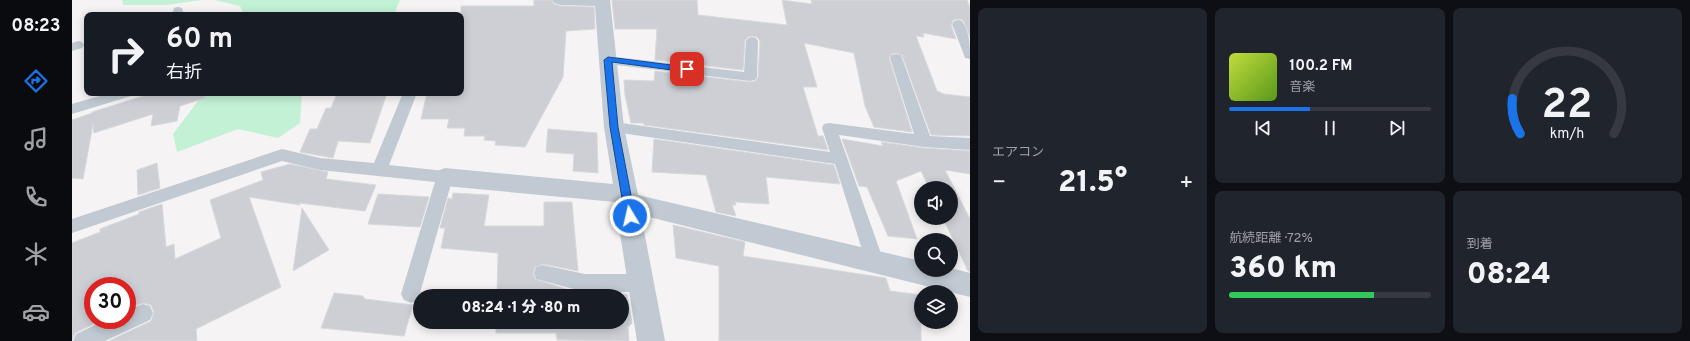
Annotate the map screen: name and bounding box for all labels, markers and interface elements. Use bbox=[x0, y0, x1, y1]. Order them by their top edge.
text: 08:23 bbox=[11, 15, 61, 38]
text: 60 m bbox=[166, 22, 233, 58]
icon: right bbox=[100, 28, 152, 80]
pin bbox=[670, 52, 704, 86]
text: 100.2 FM bbox=[1289, 57, 1352, 76]
icon: arrive bbox=[676, 58, 698, 80]
text: 右折 bbox=[166, 62, 202, 85]
icon: directions bbox=[22, 67, 50, 95]
text: 22 bbox=[1542, 79, 1593, 132]
text: 音楽 bbox=[1289, 80, 1315, 96]
icon: previous bbox=[1252, 117, 1274, 139]
icon: pause bbox=[1319, 117, 1341, 139]
icon: next bbox=[1386, 117, 1408, 139]
text: km/h bbox=[1550, 124, 1585, 142]
icon: music bbox=[22, 125, 50, 153]
text: エアコン bbox=[992, 145, 1044, 161]
text: 21.5° bbox=[1058, 165, 1127, 202]
text: − bbox=[992, 170, 1006, 197]
text: + bbox=[1179, 170, 1193, 197]
map controls bbox=[914, 181, 958, 329]
button: sound bbox=[914, 181, 958, 225]
icon: phone bbox=[22, 183, 50, 211]
position arrow bbox=[609, 195, 651, 237]
text: 航続距離 · 72% bbox=[1229, 231, 1313, 247]
button: search bbox=[914, 233, 958, 277]
text: 到着 bbox=[1467, 237, 1493, 253]
icon: climate bbox=[22, 240, 50, 268]
text: 360 km bbox=[1229, 251, 1337, 288]
text: 08:24 bbox=[1467, 257, 1551, 294]
speed limit sign: 30 bbox=[84, 277, 136, 329]
button: layers bbox=[914, 285, 958, 329]
icon: car bbox=[22, 298, 50, 326]
text: 08:24 · 1 分 · 80 m bbox=[462, 299, 580, 318]

